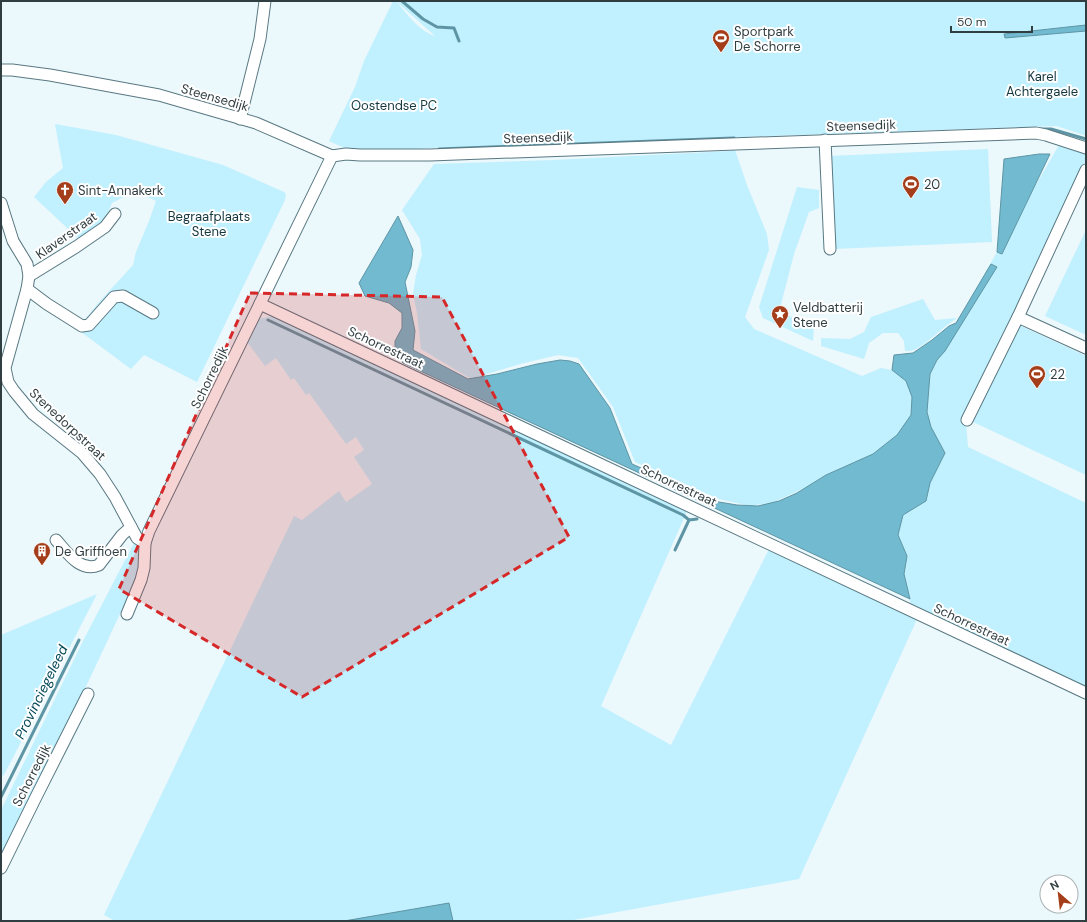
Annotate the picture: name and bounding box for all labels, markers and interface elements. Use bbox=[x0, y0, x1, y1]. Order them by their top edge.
scale bar bbox=[951, 8, 1032, 34]
text: 50 m bbox=[957, 14, 986, 30]
place label: Sportpark De Schorre bbox=[734, 23, 801, 55]
sports icon: Sportpark De Schorre bbox=[711, 28, 731, 53]
park label: Karel Achtergaele bbox=[1006, 68, 1078, 100]
street label: Steensedijk bbox=[179, 80, 251, 115]
park label: Oostendse PC bbox=[351, 97, 437, 114]
street label: Steensedijk bbox=[826, 116, 897, 135]
street label: Steensedijk bbox=[503, 128, 574, 147]
sports icon: 20 bbox=[901, 174, 921, 199]
place label: 20 bbox=[924, 176, 940, 193]
church icon: Sint-Annakerk bbox=[55, 180, 75, 205]
place label: Sint-Annakerk bbox=[78, 182, 164, 199]
street label: Klaverstraat bbox=[32, 208, 100, 263]
park label: Begraafplaats Stene bbox=[168, 208, 250, 240]
place label: Veldbatterij Stene bbox=[793, 299, 863, 331]
place icon: Veldbatterij Stene bbox=[770, 304, 790, 329]
street label: Schorrestraat bbox=[345, 322, 427, 373]
street label: Schorredijk bbox=[187, 343, 232, 411]
sports icon: 22 bbox=[1027, 364, 1047, 389]
place label: 22 bbox=[1050, 366, 1065, 383]
street label: Stenedorpstraat bbox=[26, 384, 110, 464]
street label: Schorrestraat bbox=[638, 460, 720, 511]
building icon: De Griffioen bbox=[32, 541, 52, 566]
place label: De Griffioen bbox=[55, 543, 127, 560]
street label: Schorrestraat bbox=[931, 599, 1013, 650]
water label: Provinciegeleed bbox=[10, 642, 72, 742]
street label: Schorredijk bbox=[8, 741, 55, 809]
north arrow bbox=[1039, 874, 1079, 914]
text: N bbox=[1047, 877, 1061, 893]

